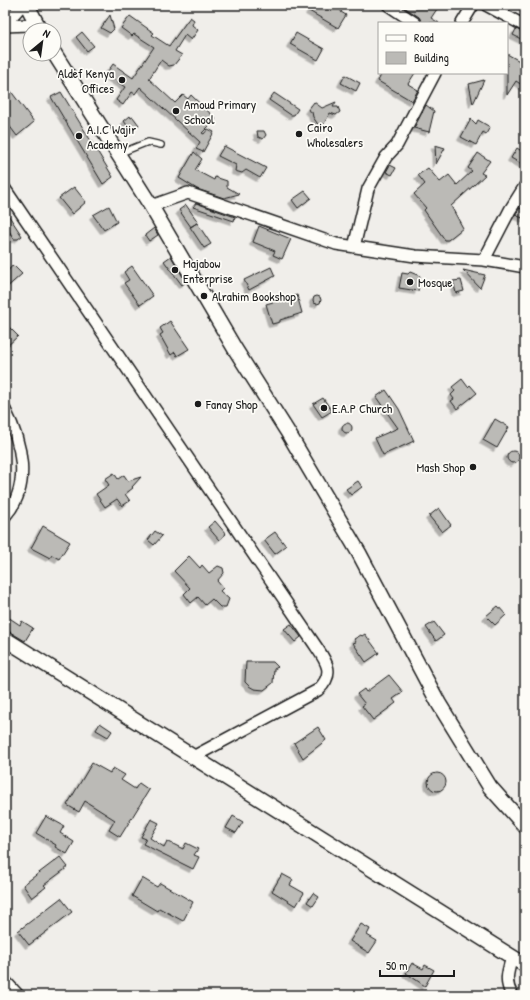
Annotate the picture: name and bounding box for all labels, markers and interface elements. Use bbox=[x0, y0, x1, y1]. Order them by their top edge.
north arrow bbox=[22, 22, 62, 62]
legend bbox=[378, 22, 508, 74]
text: N bbox=[41, 26, 53, 41]
text: Road bbox=[414, 29, 434, 46]
text: Building bbox=[414, 49, 449, 66]
place label: Aldef Kenya Offices bbox=[58, 64, 114, 97]
marker: Aldef Kenya Offices bbox=[117, 75, 127, 85]
place label: Amoud Primary School bbox=[184, 95, 257, 128]
marker: Amoud Primary School bbox=[171, 106, 181, 116]
place label: Cairo Wholesalers bbox=[307, 118, 363, 151]
place label: A.I.C Wajir Academy bbox=[87, 120, 136, 153]
marker: Cairo Wholesalers bbox=[294, 129, 304, 139]
marker: A.I.C Wajir Academy bbox=[74, 131, 84, 141]
place label: Majabow Enterprise bbox=[183, 254, 233, 287]
marker: Majabow Enterprise bbox=[170, 265, 180, 275]
place label: Mosque bbox=[418, 273, 452, 291]
marker: Mosque bbox=[405, 277, 415, 287]
place label: Alrahim Bookshop bbox=[212, 287, 296, 305]
marker: Alrahim Bookshop bbox=[199, 291, 209, 301]
place label: Fanay Shop bbox=[205, 395, 258, 413]
marker: Fanay Shop bbox=[193, 399, 203, 409]
place label: E.A.P Church bbox=[332, 399, 393, 417]
marker: E.A.P Church bbox=[319, 403, 329, 413]
place label: Mash Shop bbox=[416, 458, 465, 476]
marker: Mash Shop bbox=[468, 462, 478, 472]
scale bar bbox=[380, 952, 454, 978]
text: 50 m bbox=[386, 957, 407, 974]

